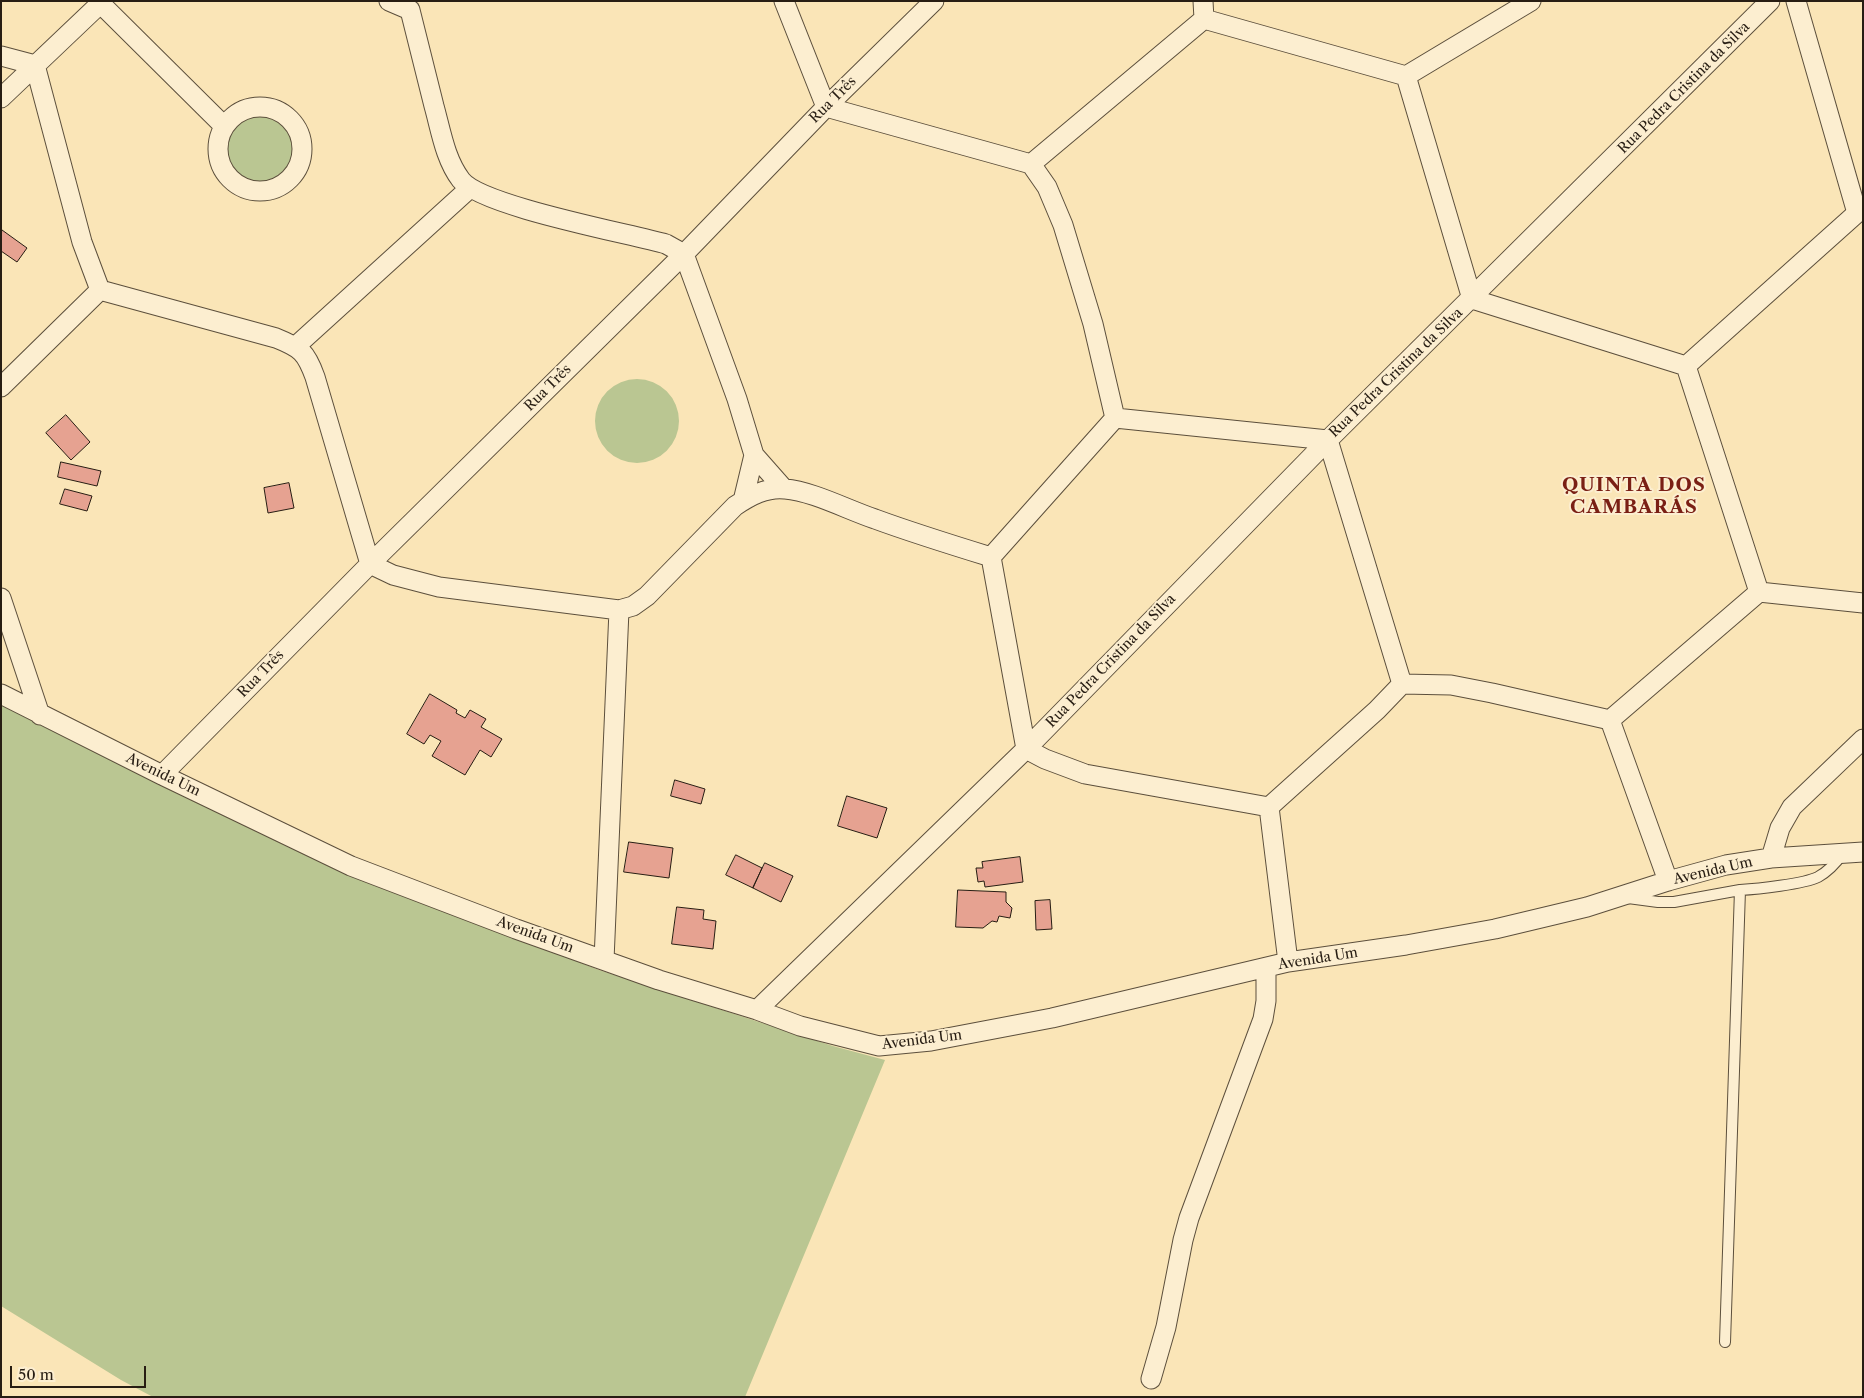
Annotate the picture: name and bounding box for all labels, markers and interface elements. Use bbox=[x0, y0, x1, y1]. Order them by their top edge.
street label: Rua Pedra Cristina da Silva bbox=[1615, 19, 1753, 157]
street label: Rua Três bbox=[806, 73, 860, 127]
street label: Rua Pedra Cristina da Silva bbox=[1326, 305, 1466, 441]
street label: Rua Três bbox=[521, 361, 575, 415]
district label: QUINTA DOS CAMBARÁS bbox=[1561, 475, 1707, 519]
street label: Rua Pedra Cristina da Silva bbox=[1043, 591, 1179, 731]
street label: Rua Três bbox=[234, 647, 288, 701]
street label: Avenida Um bbox=[123, 750, 203, 800]
street label: Avenida Um bbox=[1672, 854, 1754, 888]
street label: Avenida Um bbox=[494, 913, 576, 957]
street label: Avenida Um bbox=[1277, 944, 1359, 974]
street label: Avenida Um bbox=[881, 1027, 963, 1053]
scale bar bbox=[12, 1356, 149, 1388]
text: 50 m bbox=[18, 1365, 54, 1384]

